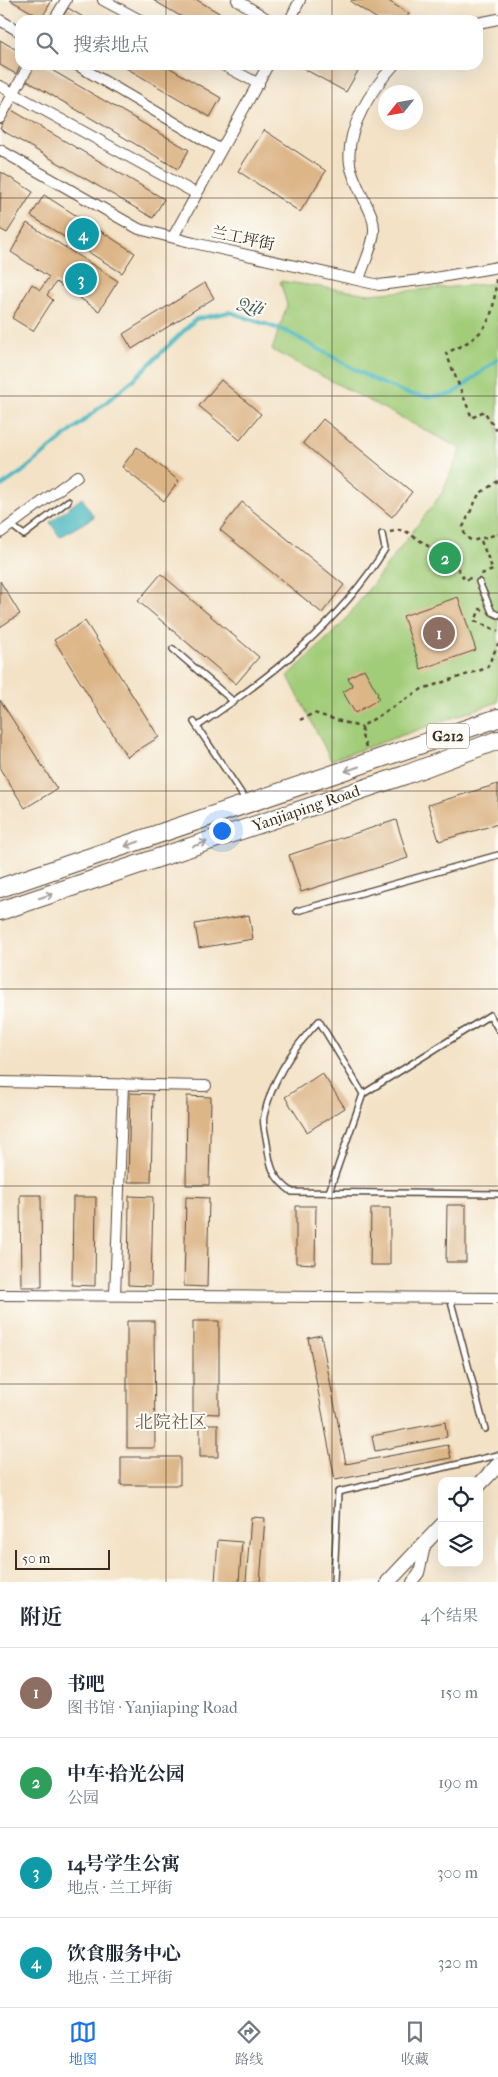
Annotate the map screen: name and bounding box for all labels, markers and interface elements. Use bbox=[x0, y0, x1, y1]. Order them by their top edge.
search box bbox=[15, 15, 483, 70]
icon: search bbox=[33, 29, 61, 57]
text: 搜索地点 bbox=[73, 34, 149, 56]
north arrow bbox=[378, 85, 423, 130]
pin: 4 bbox=[67, 215, 99, 253]
street label: 兰工坪街 bbox=[210, 222, 276, 254]
pin: 3 bbox=[65, 260, 97, 298]
water label: Qili bbox=[234, 292, 268, 320]
pin: 2 bbox=[429, 539, 461, 577]
pin: 1 bbox=[423, 614, 455, 652]
road number: G212 bbox=[427, 724, 469, 748]
one-way arrow bbox=[345, 765, 360, 774]
street label: Yanjiaping Road bbox=[249, 781, 363, 836]
your location bbox=[209, 818, 235, 844]
one-way arrow bbox=[192, 839, 207, 848]
one-way arrow bbox=[124, 840, 140, 849]
one-way arrow bbox=[38, 891, 54, 900]
district label: 北院社区 bbox=[135, 1412, 207, 1433]
map controls bbox=[438, 1477, 483, 1567]
button: locate bbox=[438, 1477, 483, 1522]
button: layers bbox=[438, 1522, 483, 1567]
scale bar bbox=[15, 1547, 110, 1570]
text: 50 m bbox=[22, 1550, 50, 1567]
text: 附近 bbox=[20, 1605, 62, 1629]
text: 4个结果 bbox=[421, 1606, 478, 1625]
text: 书吧 bbox=[67, 1673, 105, 1695]
text: 1 bbox=[33, 1683, 39, 1702]
text: 150 m bbox=[440, 1683, 478, 1702]
text: 图书馆 · Yanjiaping Road bbox=[67, 1698, 238, 1717]
text: 中车·拾光公园 bbox=[67, 1763, 185, 1785]
text: 2 bbox=[32, 1773, 40, 1792]
text: 190 m bbox=[438, 1773, 478, 1792]
text: 公园 bbox=[67, 1788, 99, 1807]
text: 14号学生公寓 bbox=[67, 1853, 180, 1875]
text: 3 bbox=[33, 1863, 39, 1882]
text: 300 m bbox=[437, 1863, 478, 1882]
text: 地点 · 兰工坪街 bbox=[67, 1878, 173, 1897]
text: 饮食服务中心 bbox=[67, 1943, 181, 1965]
text: 4 bbox=[31, 1953, 41, 1972]
text: 320 m bbox=[438, 1953, 478, 1972]
text: 地点 · 兰工坪街 bbox=[67, 1968, 173, 1987]
tab: 地图 bbox=[69, 2018, 97, 2068]
tab: 路线 bbox=[235, 2018, 263, 2068]
tab: 收藏 bbox=[401, 2018, 429, 2068]

